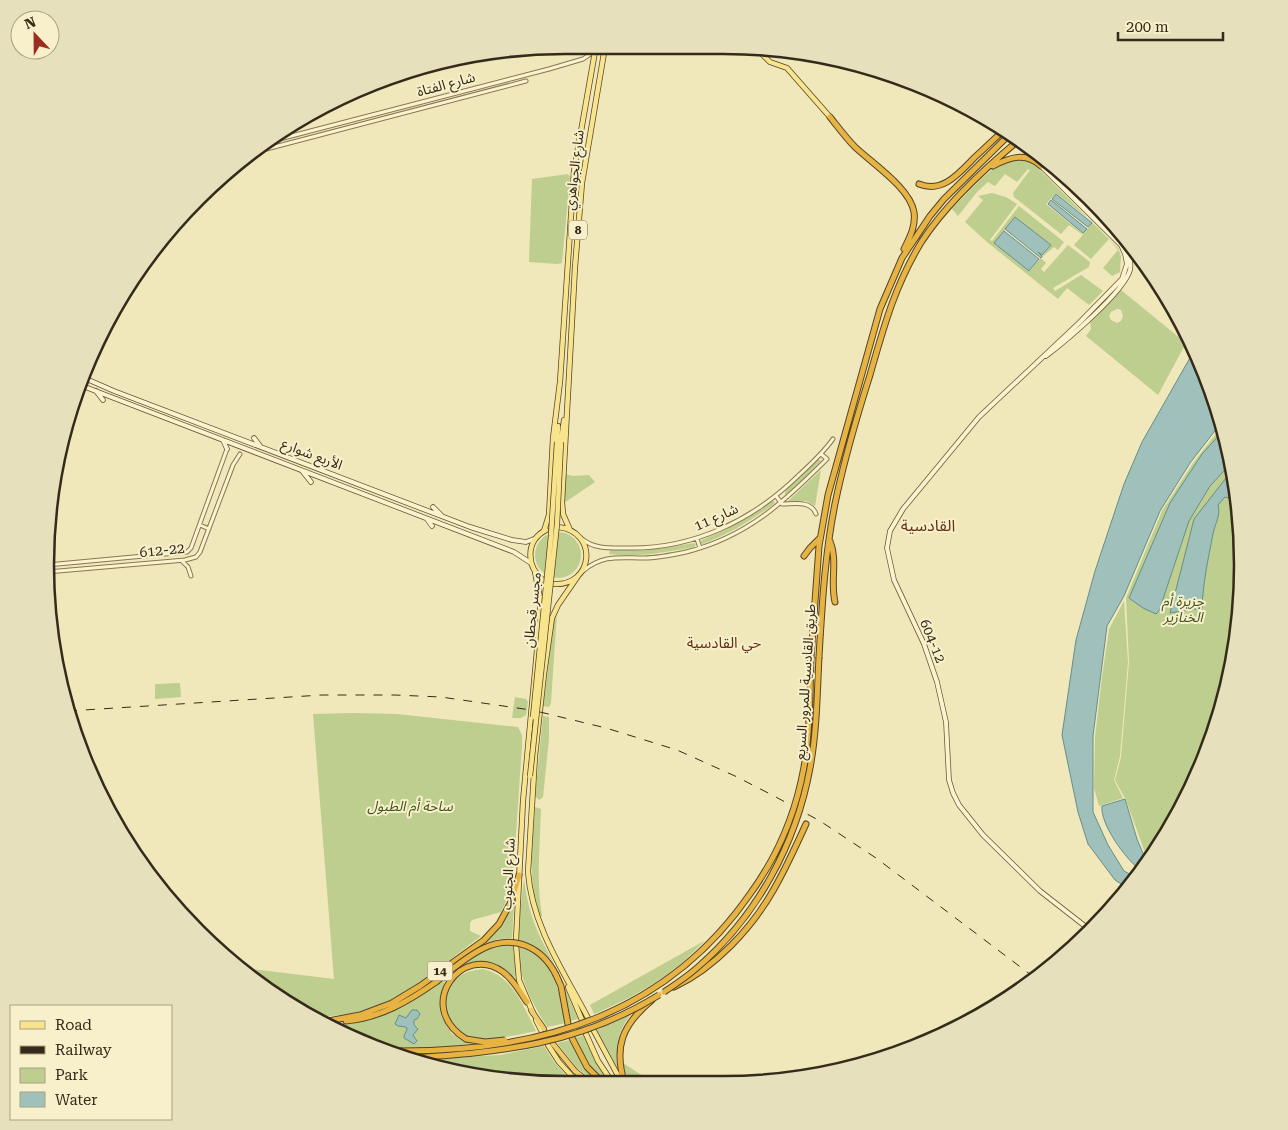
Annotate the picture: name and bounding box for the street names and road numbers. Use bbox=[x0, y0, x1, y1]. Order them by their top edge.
street label: شارع الفتاة bbox=[415, 69, 478, 102]
street label: شارع الجواهري bbox=[561, 129, 590, 212]
road number: 8 bbox=[569, 220, 587, 240]
street label: الأربع شوارع bbox=[278, 435, 345, 476]
street label: شارع 11 bbox=[691, 500, 742, 537]
street label: 612-22 bbox=[139, 540, 186, 560]
street label: مجسر قحطان bbox=[520, 571, 545, 649]
street label: طريق القادسية للمرور السريع bbox=[792, 603, 821, 761]
street label: 604-12 bbox=[917, 617, 949, 665]
street label: شارع الجنوب bbox=[498, 838, 521, 911]
road number: 14 bbox=[428, 961, 452, 980]

